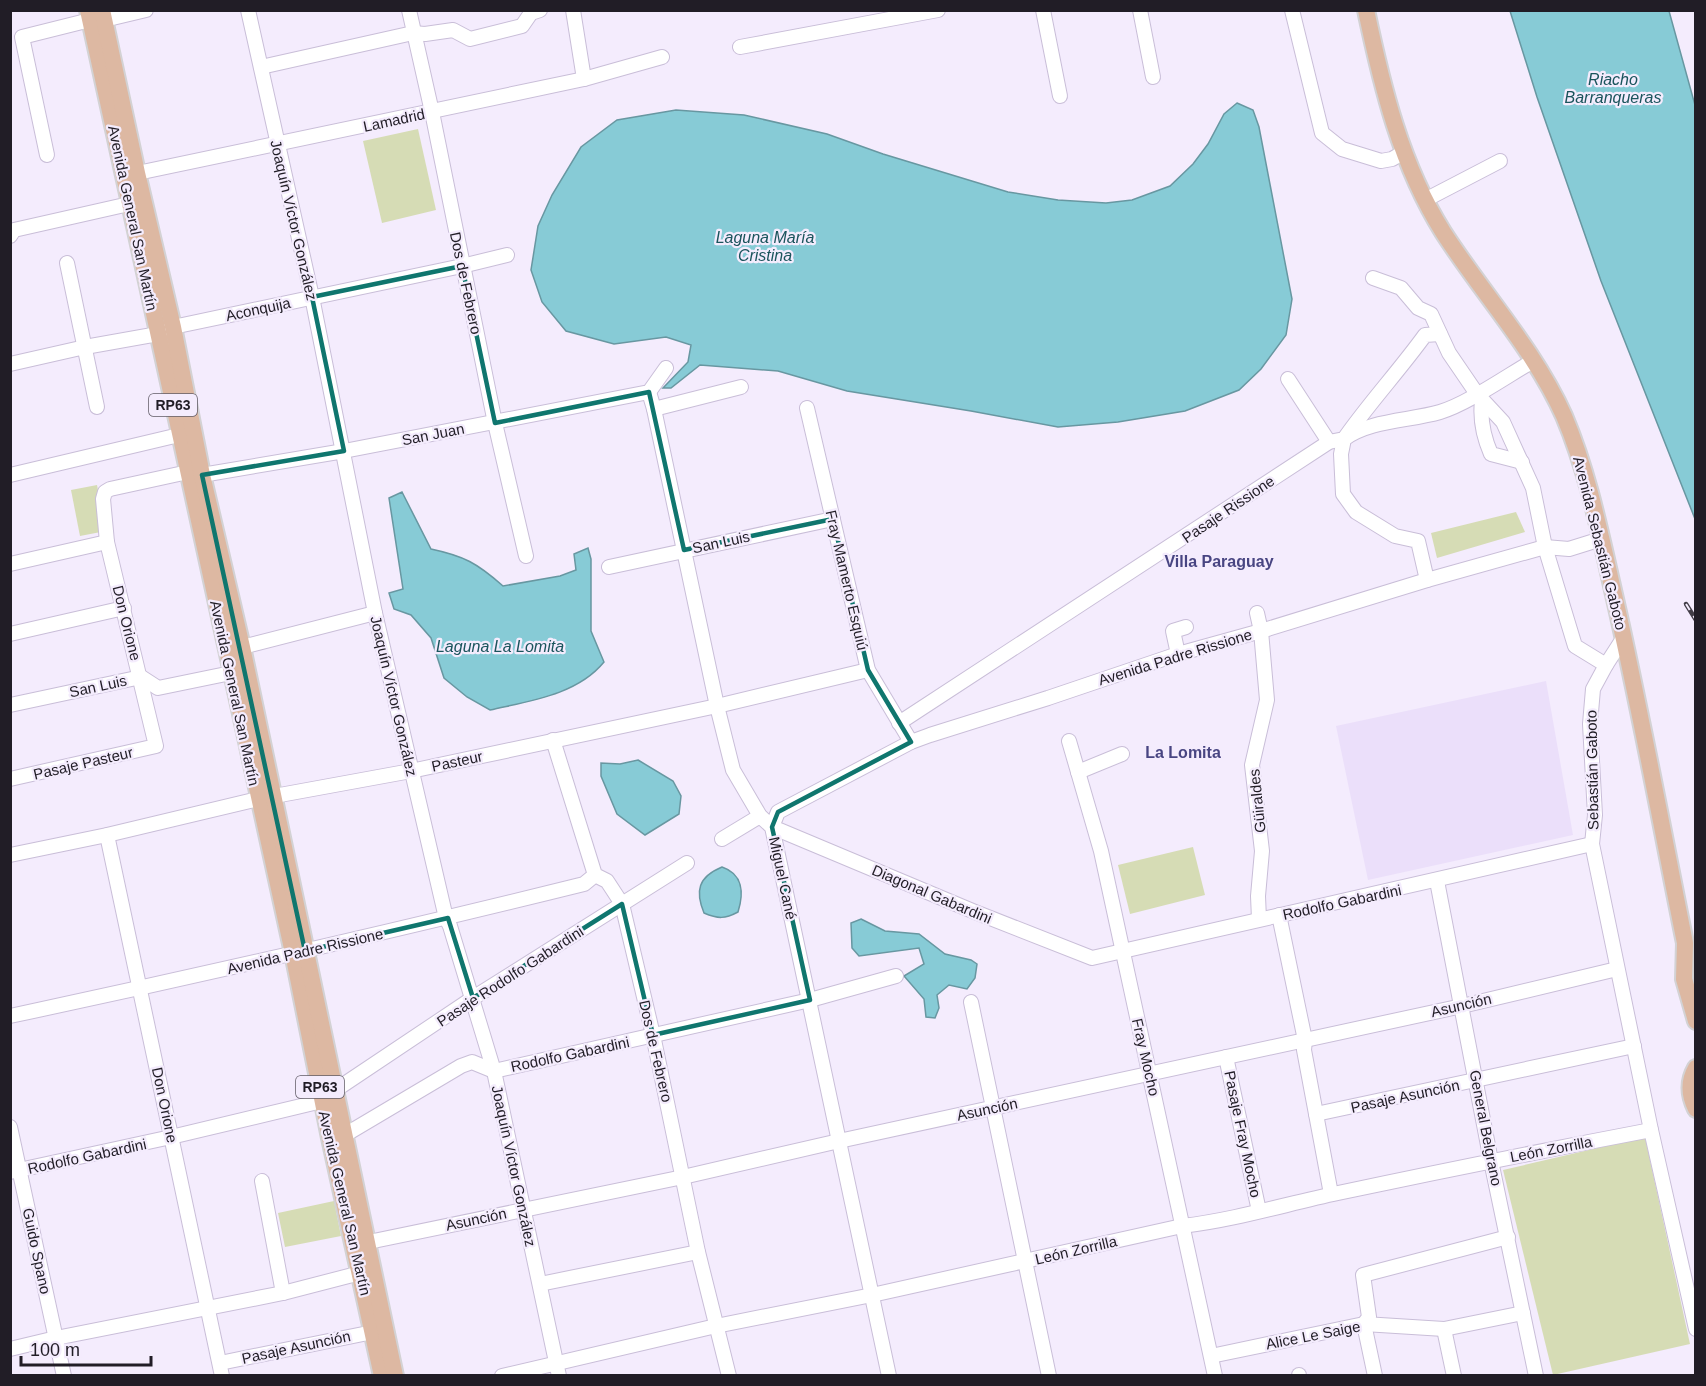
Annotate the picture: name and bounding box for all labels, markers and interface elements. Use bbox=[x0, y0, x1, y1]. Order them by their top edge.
water label: Riacho Barranqueras bbox=[1565, 71, 1661, 106]
street label: Lamadrid bbox=[362, 105, 426, 135]
street label: Avenida General San Martín bbox=[105, 124, 161, 312]
street label: Joaquín Víctor González bbox=[267, 138, 321, 302]
water label: Laguna María Cristina bbox=[716, 229, 814, 264]
street label: Dos de Febrero bbox=[447, 230, 485, 336]
street label: Aconquija bbox=[224, 294, 293, 324]
road number: RP63 bbox=[149, 394, 197, 416]
street label: San Juan bbox=[400, 420, 466, 448]
street label: Avenida Sebastián Gaboto bbox=[1570, 454, 1630, 632]
street label: Pasaje Rissione bbox=[1179, 472, 1277, 546]
street label: Fray Mamerto Esquiú bbox=[823, 508, 871, 652]
street label: San Luis bbox=[691, 528, 751, 556]
district label: Villa Paraguay bbox=[1164, 553, 1274, 570]
street label: Don Orione bbox=[109, 584, 145, 662]
street label: Avenida General San Martín bbox=[207, 599, 263, 787]
street label: Joaquín Víctor González bbox=[367, 614, 421, 778]
street label: Avenida Padre Rissione bbox=[1096, 626, 1254, 688]
water label: Laguna La Lomita bbox=[436, 638, 564, 655]
street label: San Luis bbox=[68, 672, 128, 700]
street label: Sebastián Gaboto bbox=[1582, 710, 1602, 830]
street label: Pasaje Pasteur bbox=[32, 743, 134, 783]
district label: La Lomita bbox=[1145, 744, 1221, 761]
street label: Pasteur bbox=[430, 747, 484, 775]
street label: Güiraldes bbox=[1245, 768, 1269, 834]
street label: Miguel Cané bbox=[766, 835, 800, 921]
street label: Diagonal Gabardini bbox=[870, 861, 994, 927]
street label: Rodolfo Gabardini bbox=[1281, 881, 1403, 923]
street label: Pasaje Rodolfo Gabardini bbox=[434, 922, 586, 1030]
street label: Avenida Padre Rissione bbox=[225, 925, 385, 977]
street label: Asunción bbox=[1429, 990, 1493, 1020]
street label: Dos de Febrero bbox=[636, 998, 676, 1104]
street label: Fray Mocho bbox=[1129, 1017, 1163, 1097]
street label: Rodolfo Gabardini bbox=[509, 1033, 631, 1075]
street label: Don Orione bbox=[149, 1066, 181, 1144]
street label: Pasaje Fray Mocho bbox=[1221, 1069, 1265, 1199]
street label: General Belgrano bbox=[1466, 1069, 1506, 1187]
road number: RP63 bbox=[296, 1076, 344, 1098]
street label: Pasaje Asunción bbox=[1349, 1076, 1461, 1116]
street label: Joaquín Víctor González bbox=[489, 1084, 539, 1248]
street label: Asunción bbox=[955, 1094, 1019, 1124]
street label: Avenida General San Martín bbox=[315, 1109, 375, 1297]
street label: León Zorrilla bbox=[1508, 1133, 1594, 1165]
street label: Rodolfo Gabardini bbox=[26, 1135, 148, 1177]
street label: Asunción bbox=[444, 1204, 508, 1234]
street label: Guido Spano bbox=[20, 1206, 54, 1296]
street label: León Zorrilla bbox=[1033, 1232, 1119, 1268]
street label: Alice Le Saige bbox=[1264, 1318, 1362, 1352]
street label: Pasaje Asunción bbox=[240, 1327, 352, 1367]
scale bar bbox=[21, 1329, 152, 1367]
text: 100 m bbox=[30, 1340, 80, 1360]

